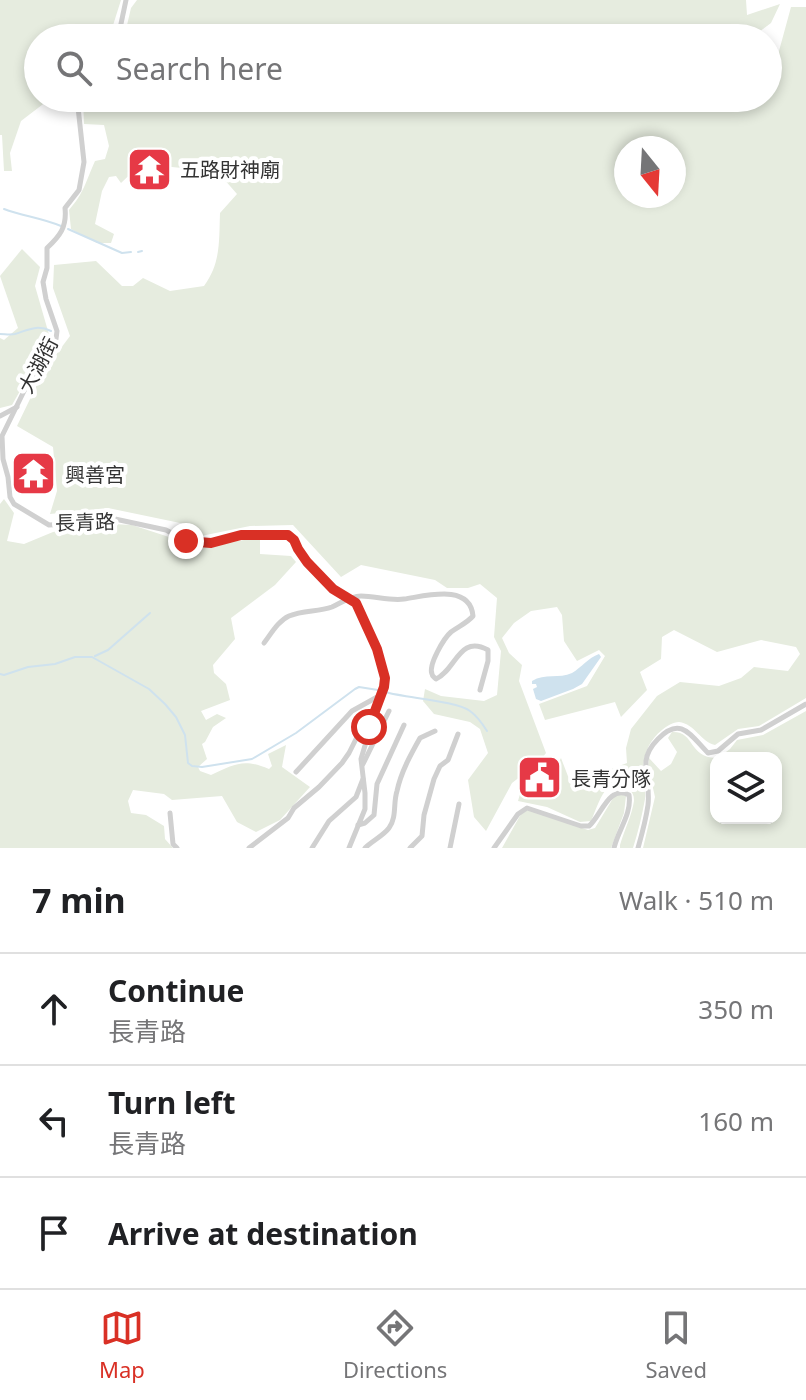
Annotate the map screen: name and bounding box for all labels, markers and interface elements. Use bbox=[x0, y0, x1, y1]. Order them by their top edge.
search box bbox=[24, 24, 782, 112]
icon: search bbox=[52, 46, 96, 90]
text: Search here bbox=[116, 48, 283, 89]
north arrow bbox=[614, 136, 686, 208]
temple icon: 五路財神廟 bbox=[125, 145, 173, 193]
place label: 五路財神廟 bbox=[180, 156, 280, 183]
street label: 大湖街 bbox=[12, 332, 64, 398]
temple icon: 興善宮 bbox=[10, 450, 58, 498]
place label: 興善宮 bbox=[65, 461, 125, 488]
street label: 長青路 bbox=[55, 507, 115, 537]
route end bbox=[168, 523, 204, 559]
route start bbox=[351, 709, 387, 745]
map controls bbox=[710, 752, 782, 824]
button: layers bbox=[710, 752, 782, 824]
public building icon: 長青分隊 bbox=[516, 754, 564, 802]
place label: 長青分隊 bbox=[571, 765, 651, 792]
text: 7 min bbox=[32, 877, 126, 923]
text: Walk · 510 m bbox=[619, 882, 774, 918]
text: Continue bbox=[108, 970, 244, 1011]
icon: ahead bbox=[32, 987, 76, 1031]
text: 350 m bbox=[698, 991, 774, 1027]
text: 長青路 bbox=[108, 1013, 186, 1049]
text: Turn left bbox=[108, 1082, 236, 1123]
icon: left bbox=[32, 1099, 76, 1143]
text: 160 m bbox=[698, 1103, 774, 1139]
text: 長青路 bbox=[108, 1125, 186, 1161]
icon: arrive bbox=[32, 1211, 76, 1255]
text: Arrive at destination bbox=[108, 1213, 418, 1254]
tab: Map bbox=[99, 1306, 145, 1384]
tab: Directions bbox=[343, 1306, 447, 1384]
tab: Saved bbox=[645, 1306, 707, 1384]

